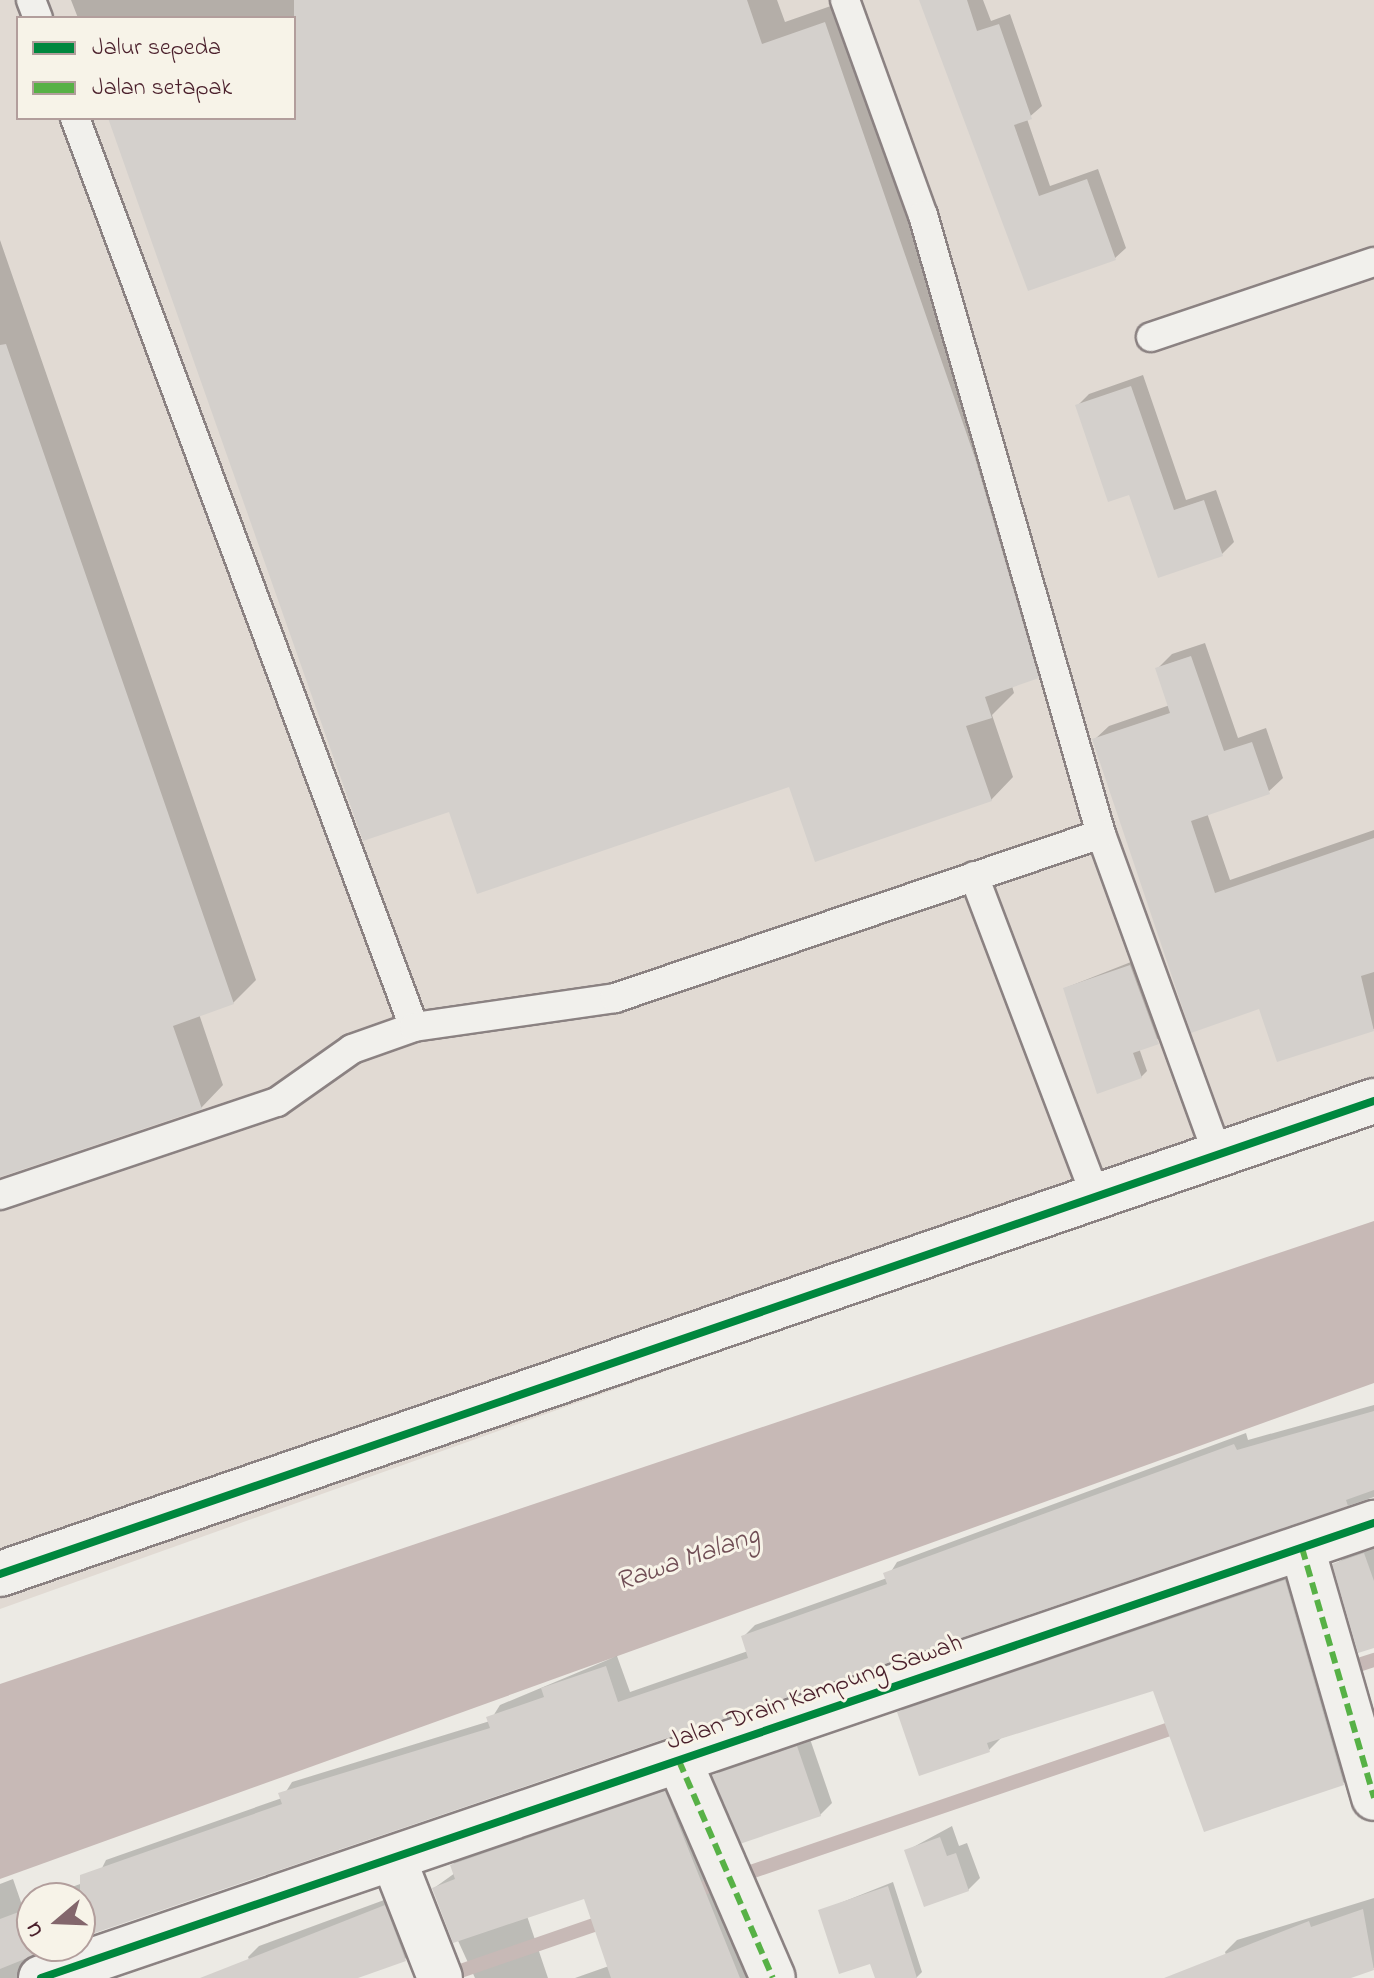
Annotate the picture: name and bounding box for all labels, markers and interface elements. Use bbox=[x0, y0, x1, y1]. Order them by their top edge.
legend bbox=[16, 16, 296, 120]
text: Jalur sepeda bbox=[92, 31, 221, 66]
text: Jalan setapak bbox=[92, 71, 232, 106]
water label: Rawa Malang bbox=[612, 1520, 764, 1600]
street label: Jalan Drain Kampung Sawah bbox=[663, 1629, 967, 1759]
north arrow bbox=[16, 1882, 96, 1962]
text: U bbox=[18, 1917, 53, 1941]

